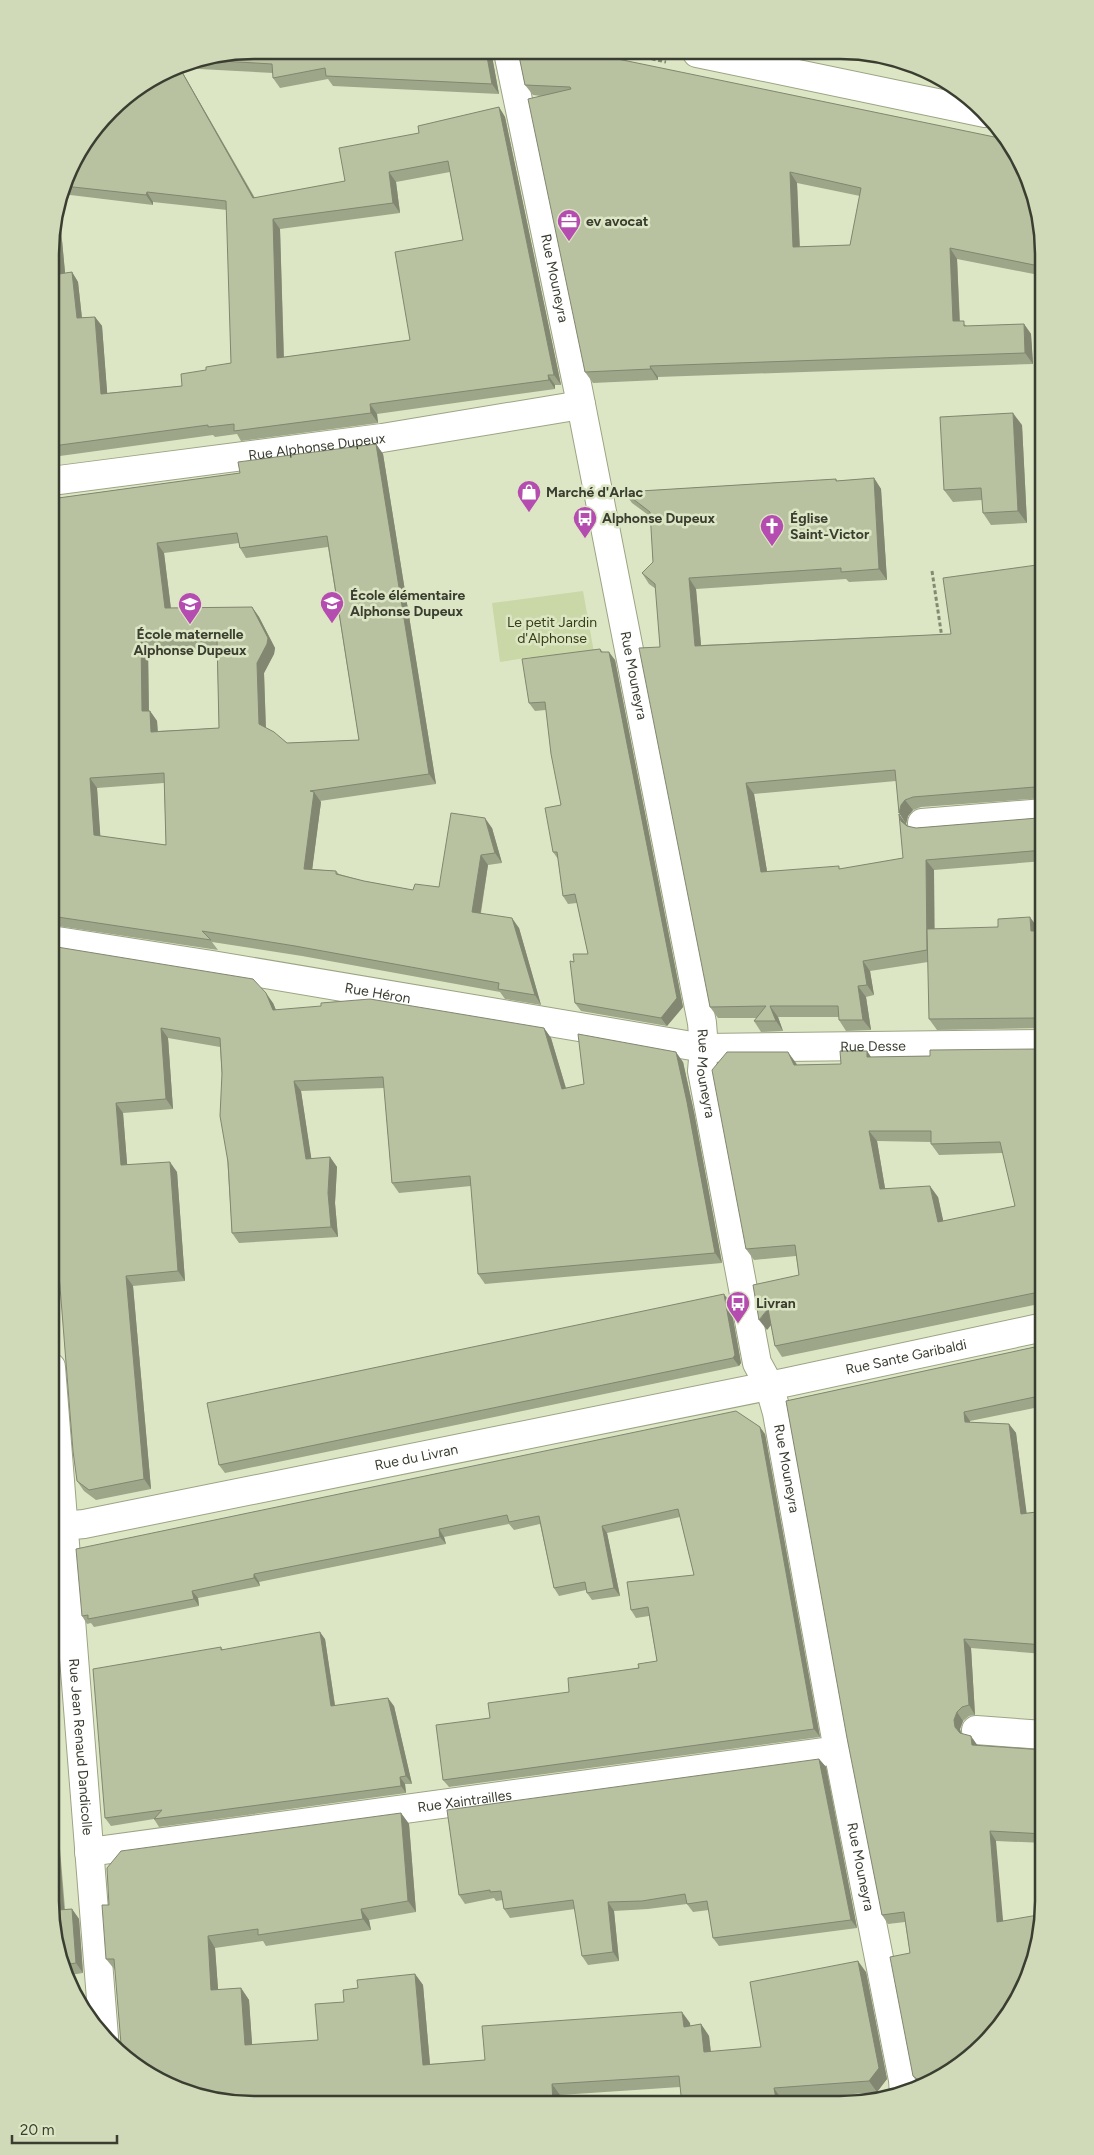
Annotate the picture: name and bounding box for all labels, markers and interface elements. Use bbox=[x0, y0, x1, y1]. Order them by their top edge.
office icon: ev avocat bbox=[556, 208, 582, 242]
place label: ev avocat bbox=[586, 213, 649, 230]
street label: Rue Mouneyra bbox=[537, 232, 572, 324]
street label: Rue Alphonse Dupeux bbox=[247, 430, 387, 464]
shop icon: Marché d'Arlac bbox=[516, 479, 542, 513]
place label: Marché d'Arlac bbox=[546, 484, 643, 501]
bus stop icon: Alphonse Dupeux bbox=[572, 505, 598, 539]
place label: Alphonse Dupeux bbox=[602, 510, 715, 527]
place label: Église Saint-Victor bbox=[790, 510, 870, 543]
church icon: Église Saint-Victor bbox=[759, 513, 785, 547]
place label: École élémentaire Alphonse Dupeux bbox=[350, 587, 465, 620]
school or university icon: École élémentaire Alphonse Dupeux bbox=[319, 590, 345, 624]
school or university icon: École maternelle Alphonse Dupeux bbox=[177, 591, 203, 625]
park label: Le petit Jardin d'Alphonse bbox=[507, 614, 597, 647]
place label: École maternelle Alphonse Dupeux bbox=[134, 626, 247, 659]
street label: Rue Mouneyra bbox=[617, 630, 651, 721]
street label: Rue Héron bbox=[343, 980, 412, 1007]
street label: Rue Mouneyra bbox=[693, 1028, 719, 1119]
street label: Rue Desse bbox=[840, 1038, 906, 1055]
bus stop icon: Livran bbox=[725, 1290, 751, 1324]
place label: Livran bbox=[756, 1295, 796, 1312]
street label: Rue Sante Garibaldi bbox=[844, 1336, 968, 1378]
street label: Rue Mouneyra bbox=[770, 1423, 803, 1514]
street label: Rue du Livran bbox=[373, 1441, 460, 1474]
street label: Rue Jean Renaud Dandicolle bbox=[65, 1658, 96, 1836]
street label: Rue Xaintrailles bbox=[416, 1787, 513, 1816]
street label: Rue Mouneyra bbox=[843, 1821, 878, 1913]
scale bar bbox=[12, 2112, 118, 2144]
text: 20 m bbox=[20, 2121, 54, 2139]

